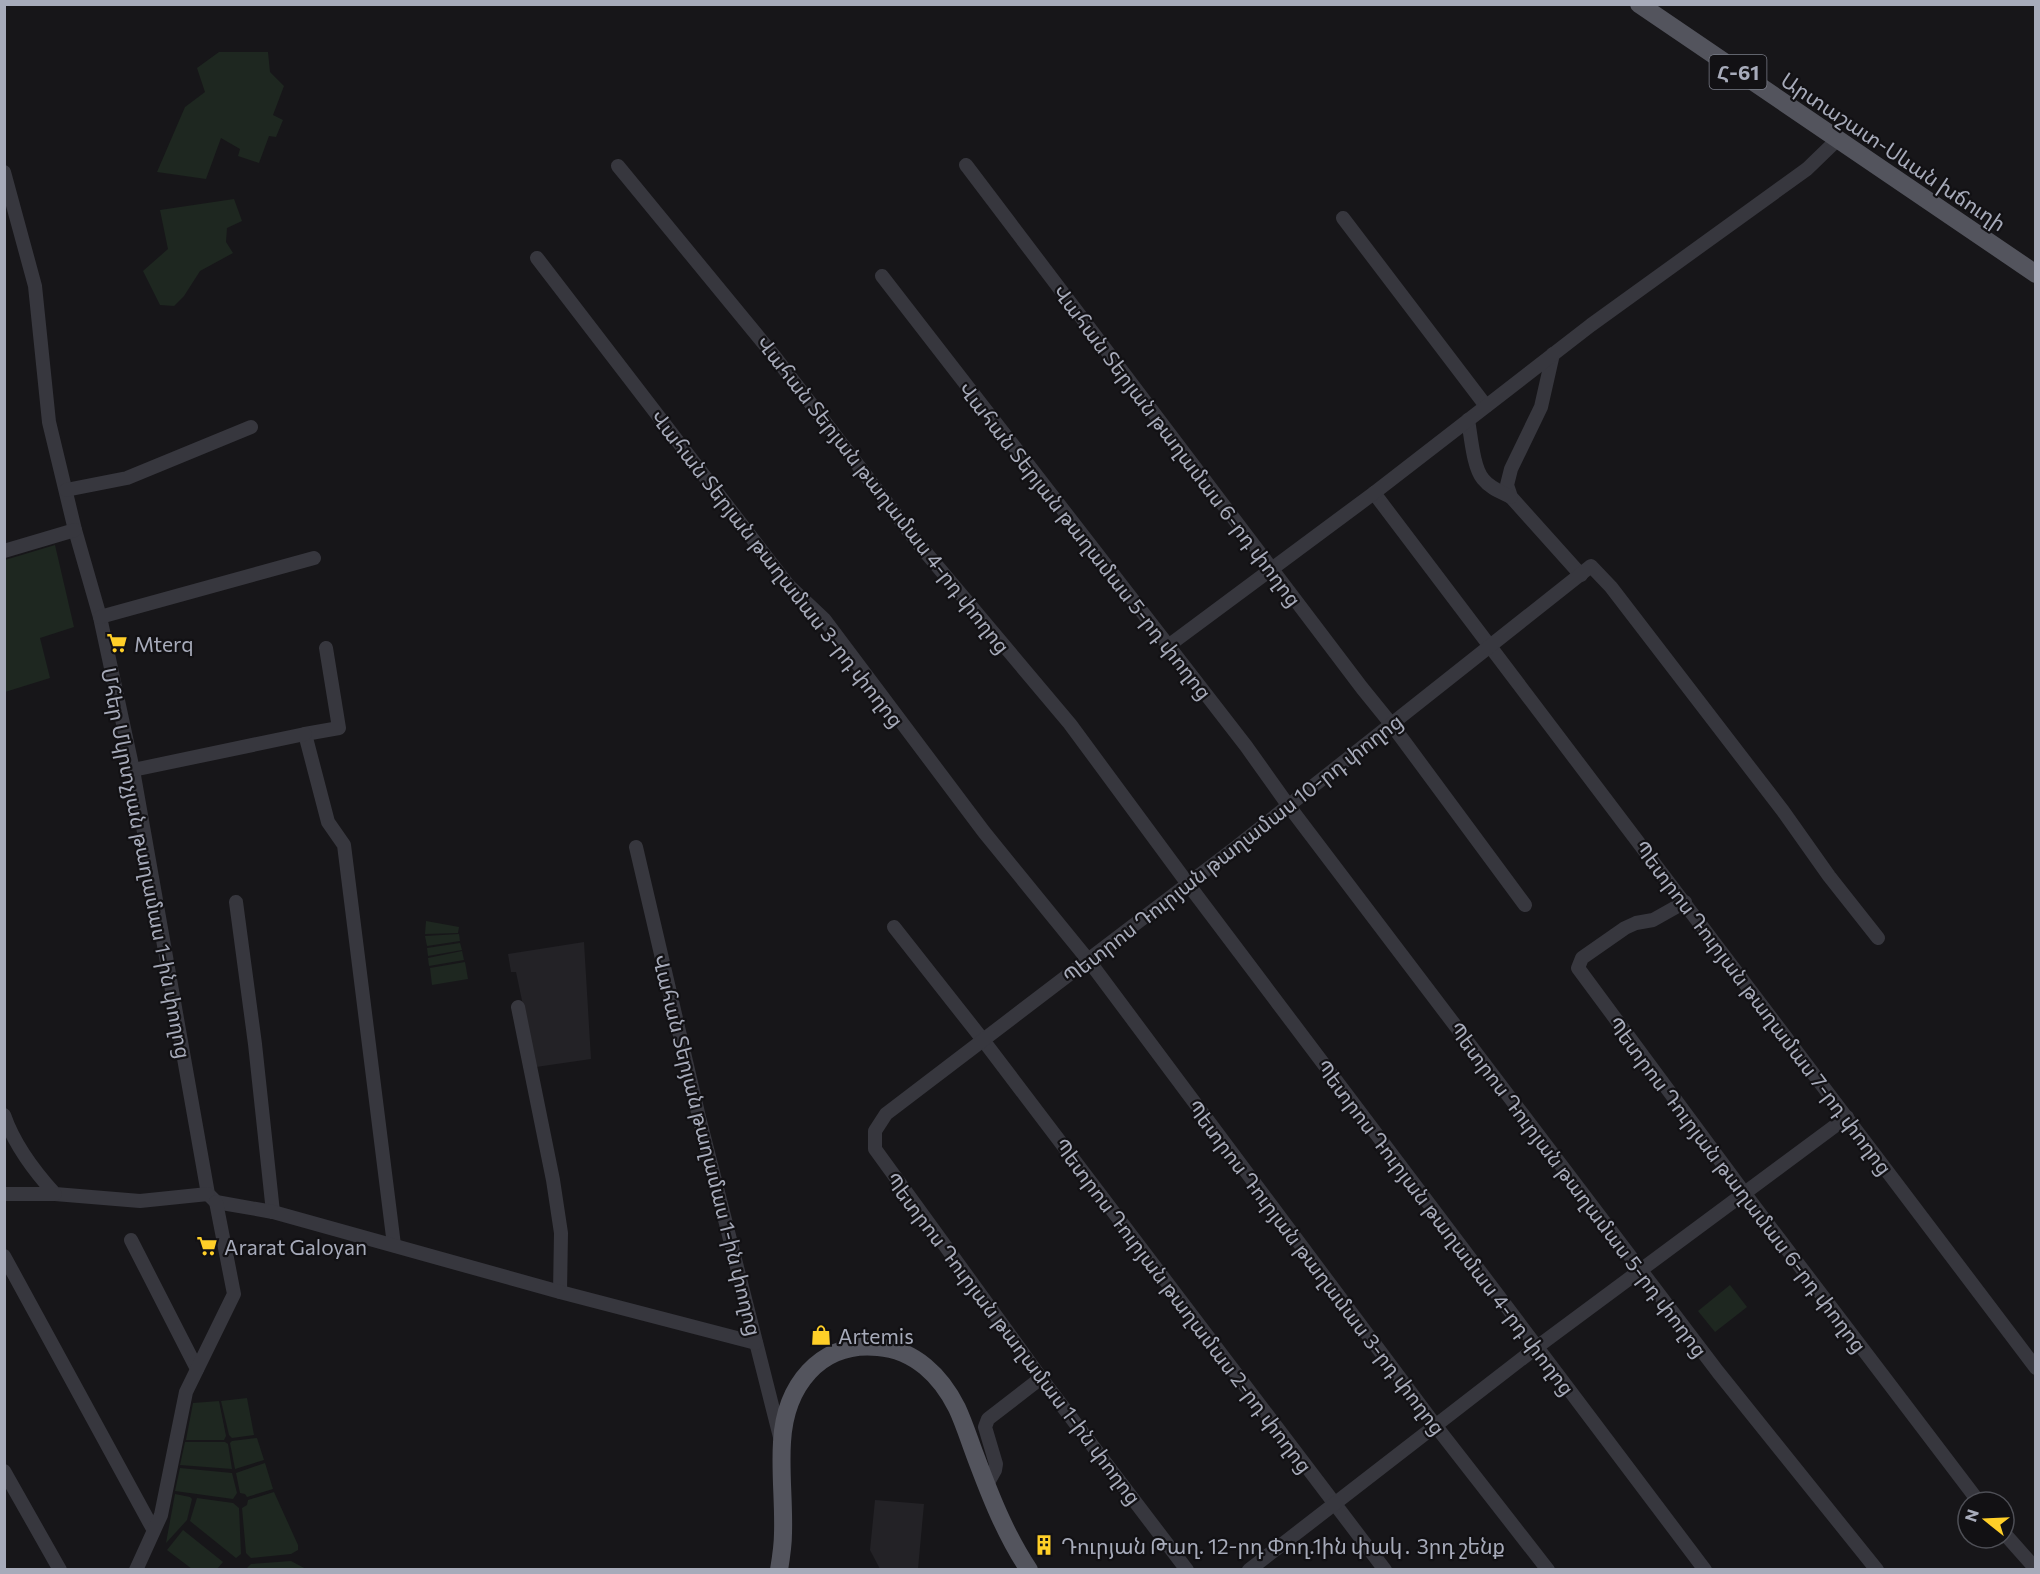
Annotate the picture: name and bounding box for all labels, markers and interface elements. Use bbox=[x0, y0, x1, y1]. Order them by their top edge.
road number: Հ-61 bbox=[1710, 55, 1766, 89]
street label: Արտաշատ-Սևան խճուղի bbox=[1776, 66, 2011, 236]
street label: Վահան Տերյան թաղամաս 6-րդ փողոց bbox=[1048, 279, 1307, 612]
street label: Վահան Տերյան թաղամաս 4-րդ փողոց bbox=[751, 330, 1016, 659]
street label: Վահան Տերյան թաղամաս 5-րդ փողոց bbox=[953, 376, 1218, 704]
street label: Վահան Տերյան թաղամաս 3-րդ փողոց bbox=[645, 404, 910, 732]
supermarket icon: Mterq bbox=[105, 631, 129, 655]
place label: Mterq bbox=[134, 631, 193, 656]
street label: Մհեր Մկրտչյան թաղամաս 1-ին փողոց bbox=[96, 665, 197, 1061]
street label: Պետրոս Դուրյան թաղամաս 10-րդ փողոց bbox=[1057, 708, 1407, 989]
street label: Պետրոս Դուրյան թաղամաս 7-րդ փողոց bbox=[1629, 835, 1898, 1180]
street label: Վահան Տերյան թաղամաս 1-ին փողոց bbox=[647, 952, 768, 1339]
street label: Պետրոս Դուրյան թաղամաս 6-րդ փողոց bbox=[1603, 1011, 1873, 1357]
street label: Պետրոս Դուրյան թաղամաս 5-րդ փողոց bbox=[1444, 1016, 1713, 1362]
street label: Պետրոս Դուրյան թաղամաս 4-րդ փողոց bbox=[1311, 1054, 1581, 1400]
street label: Պետրոս Դուրյան թաղամաս 3-րդ փողոց bbox=[1182, 1094, 1451, 1440]
street label: Պետրոս Դուրյան թաղամաս 2-րդ փողոց bbox=[1049, 1133, 1318, 1478]
street label: Պետրոս Դուրյան թաղամաս 1-ին փողոց bbox=[880, 1167, 1147, 1510]
supermarket icon: Ararat Galoyan bbox=[195, 1234, 219, 1258]
place label: Ararat Galoyan bbox=[224, 1234, 367, 1259]
shop icon: Artemis bbox=[809, 1323, 833, 1347]
place label: Artemis bbox=[838, 1323, 914, 1348]
north arrow bbox=[1956, 1490, 2016, 1550]
text: N bbox=[1960, 1507, 1982, 1524]
building icon: Դուրյան Թաղ. 12-րդ Փող.1ին փակ․ 3րդ շենք bbox=[1032, 1533, 1056, 1557]
place label: Դուրյան Թաղ. 12-րդ Փող.1ին փակ․ 3րդ շենք bbox=[1061, 1533, 1505, 1559]

